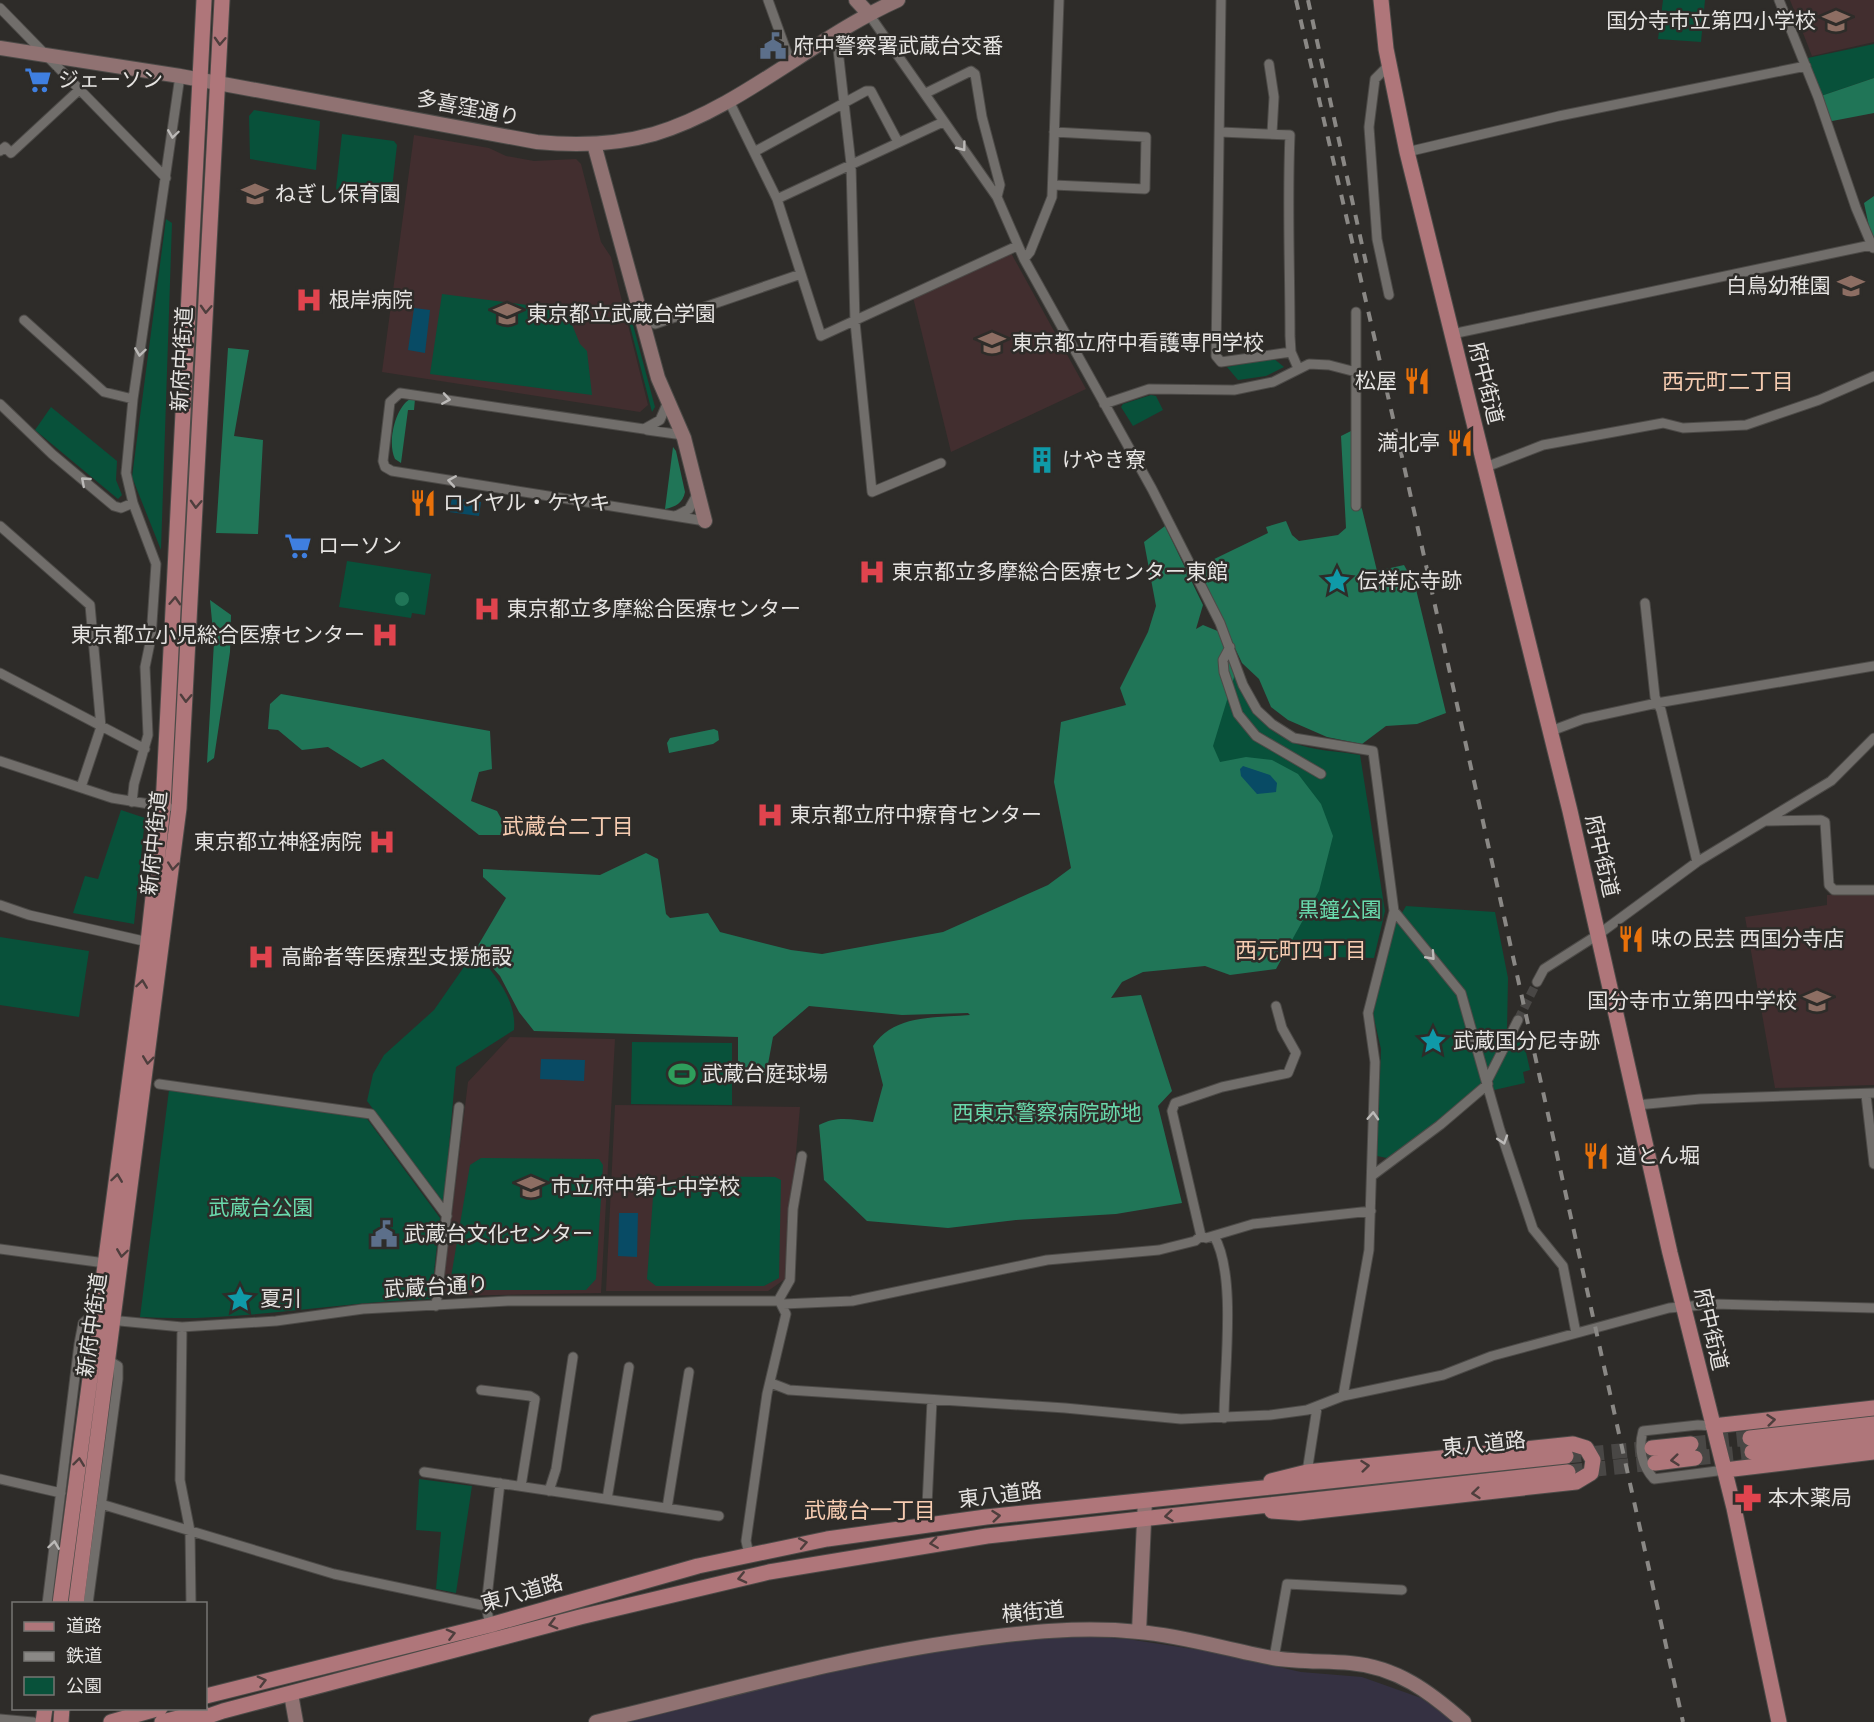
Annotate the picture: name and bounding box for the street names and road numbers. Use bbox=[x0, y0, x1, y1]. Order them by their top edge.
street label: 多喜窪通り bbox=[414, 83, 522, 133]
street label: 新府中街道 bbox=[164, 306, 200, 412]
street label: 府中街道 bbox=[1461, 339, 1511, 427]
street label: 新府中街道 bbox=[134, 789, 174, 897]
street label: 府中街道 bbox=[1578, 812, 1626, 900]
street label: 武蔵台通り bbox=[383, 1269, 489, 1305]
street label: 新府中街道 bbox=[70, 1271, 114, 1379]
street label: 府中街道 bbox=[1687, 1285, 1735, 1373]
street label: 東八道路 bbox=[1441, 1425, 1527, 1463]
street label: 東八道路 bbox=[956, 1475, 1044, 1515]
street label: 東八道路 bbox=[477, 1567, 567, 1619]
street label: 横街道 bbox=[1000, 1594, 1066, 1630]

